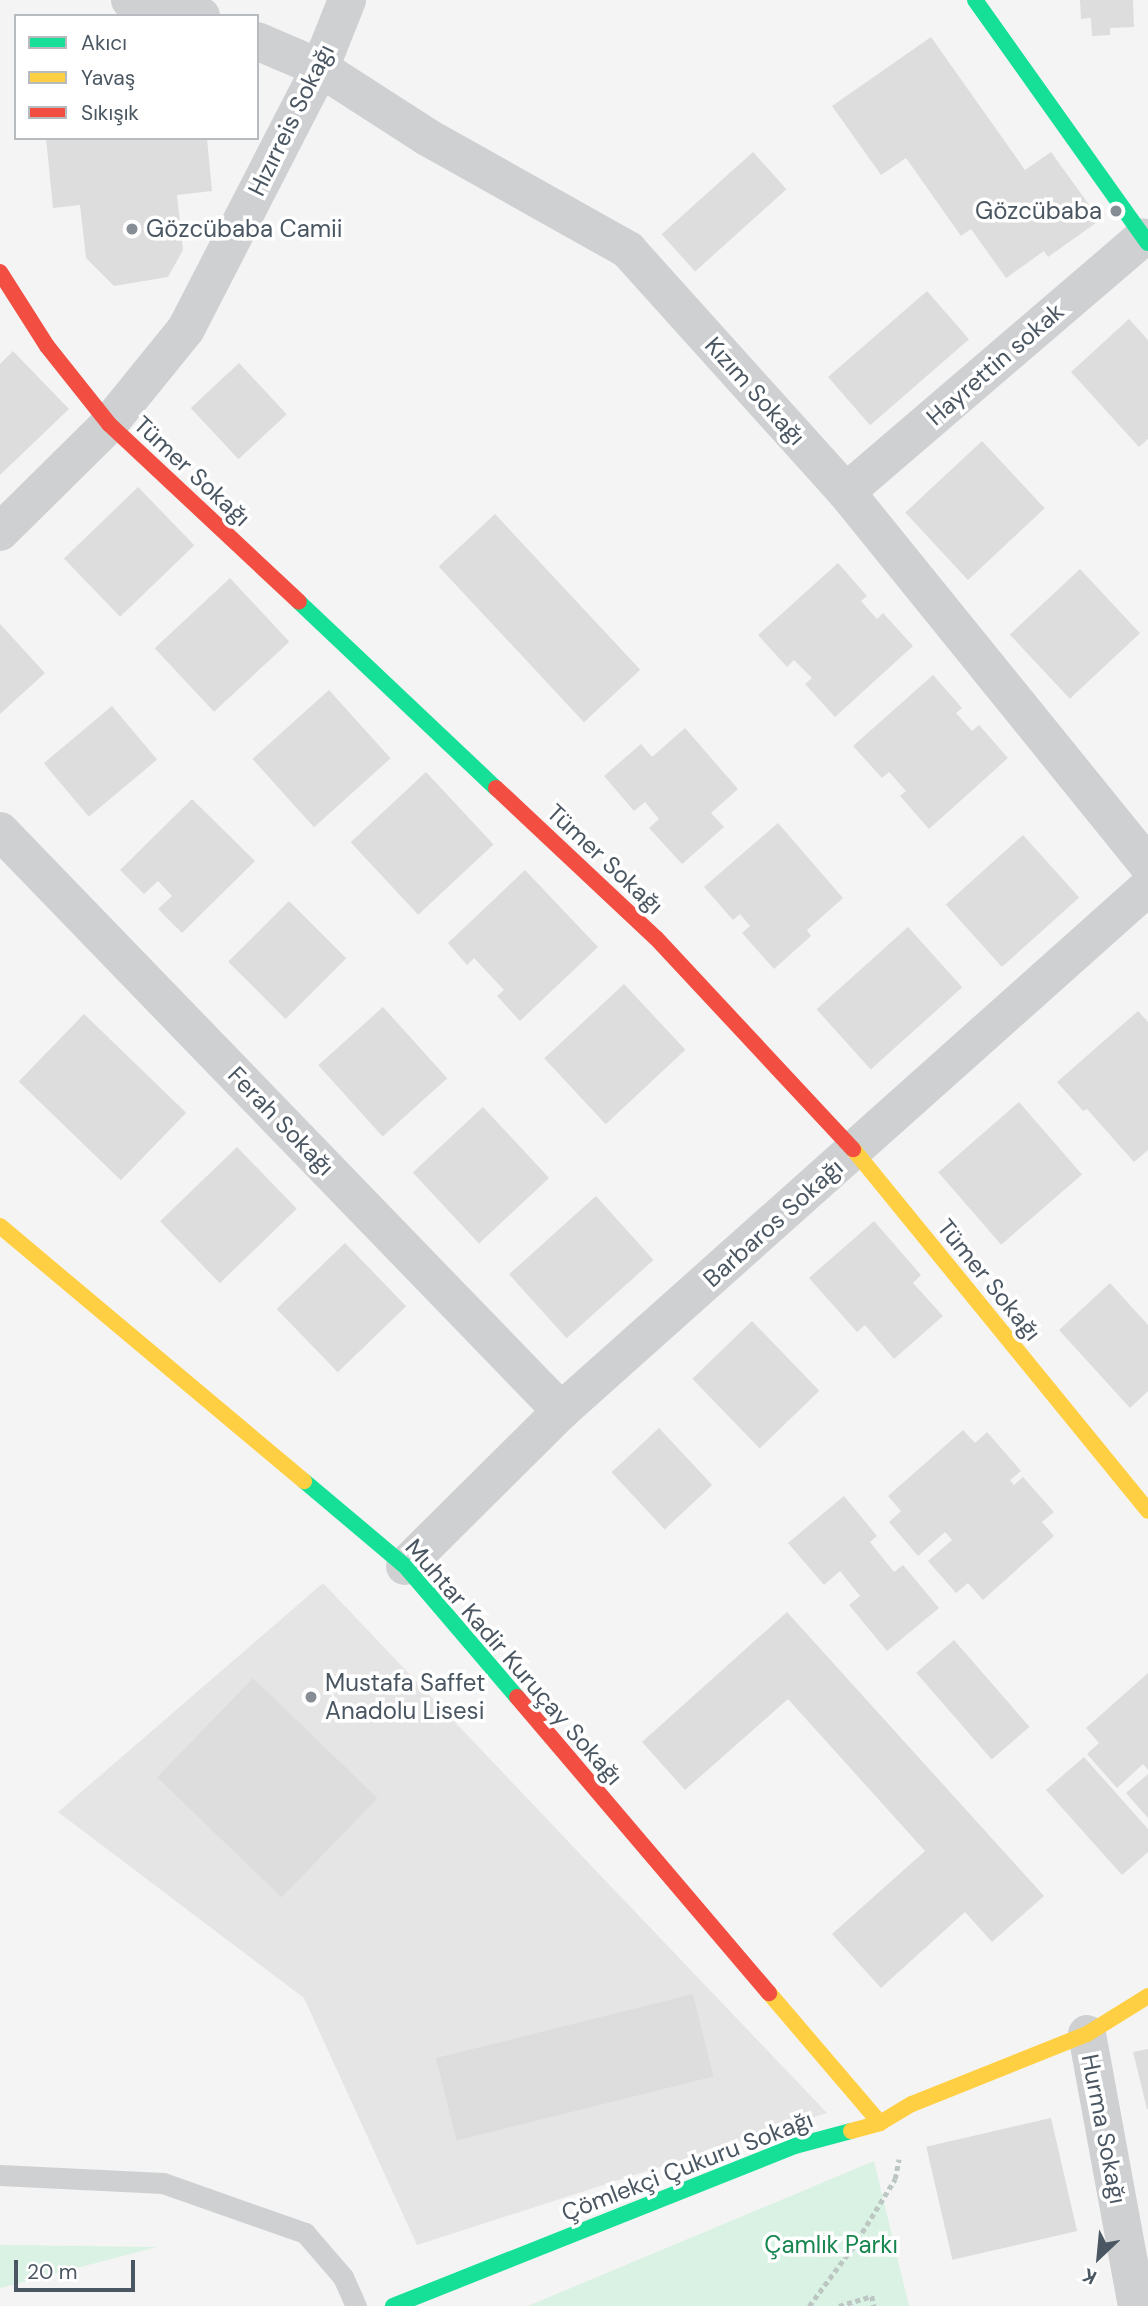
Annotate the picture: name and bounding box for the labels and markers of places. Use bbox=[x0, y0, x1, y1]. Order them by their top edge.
place label: Gözcübaba bbox=[975, 197, 1102, 225]
marker: Gözcübaba bbox=[1108, 203, 1124, 219]
place label: Gözcübaba Camii bbox=[146, 215, 343, 243]
marker: Gözcübaba Camii bbox=[124, 221, 140, 237]
place label: Mustafa Saffet Anadolu Lisesi bbox=[325, 1669, 485, 1725]
marker: Mustafa Saffet Anadolu Lisesi bbox=[303, 1689, 319, 1705]

